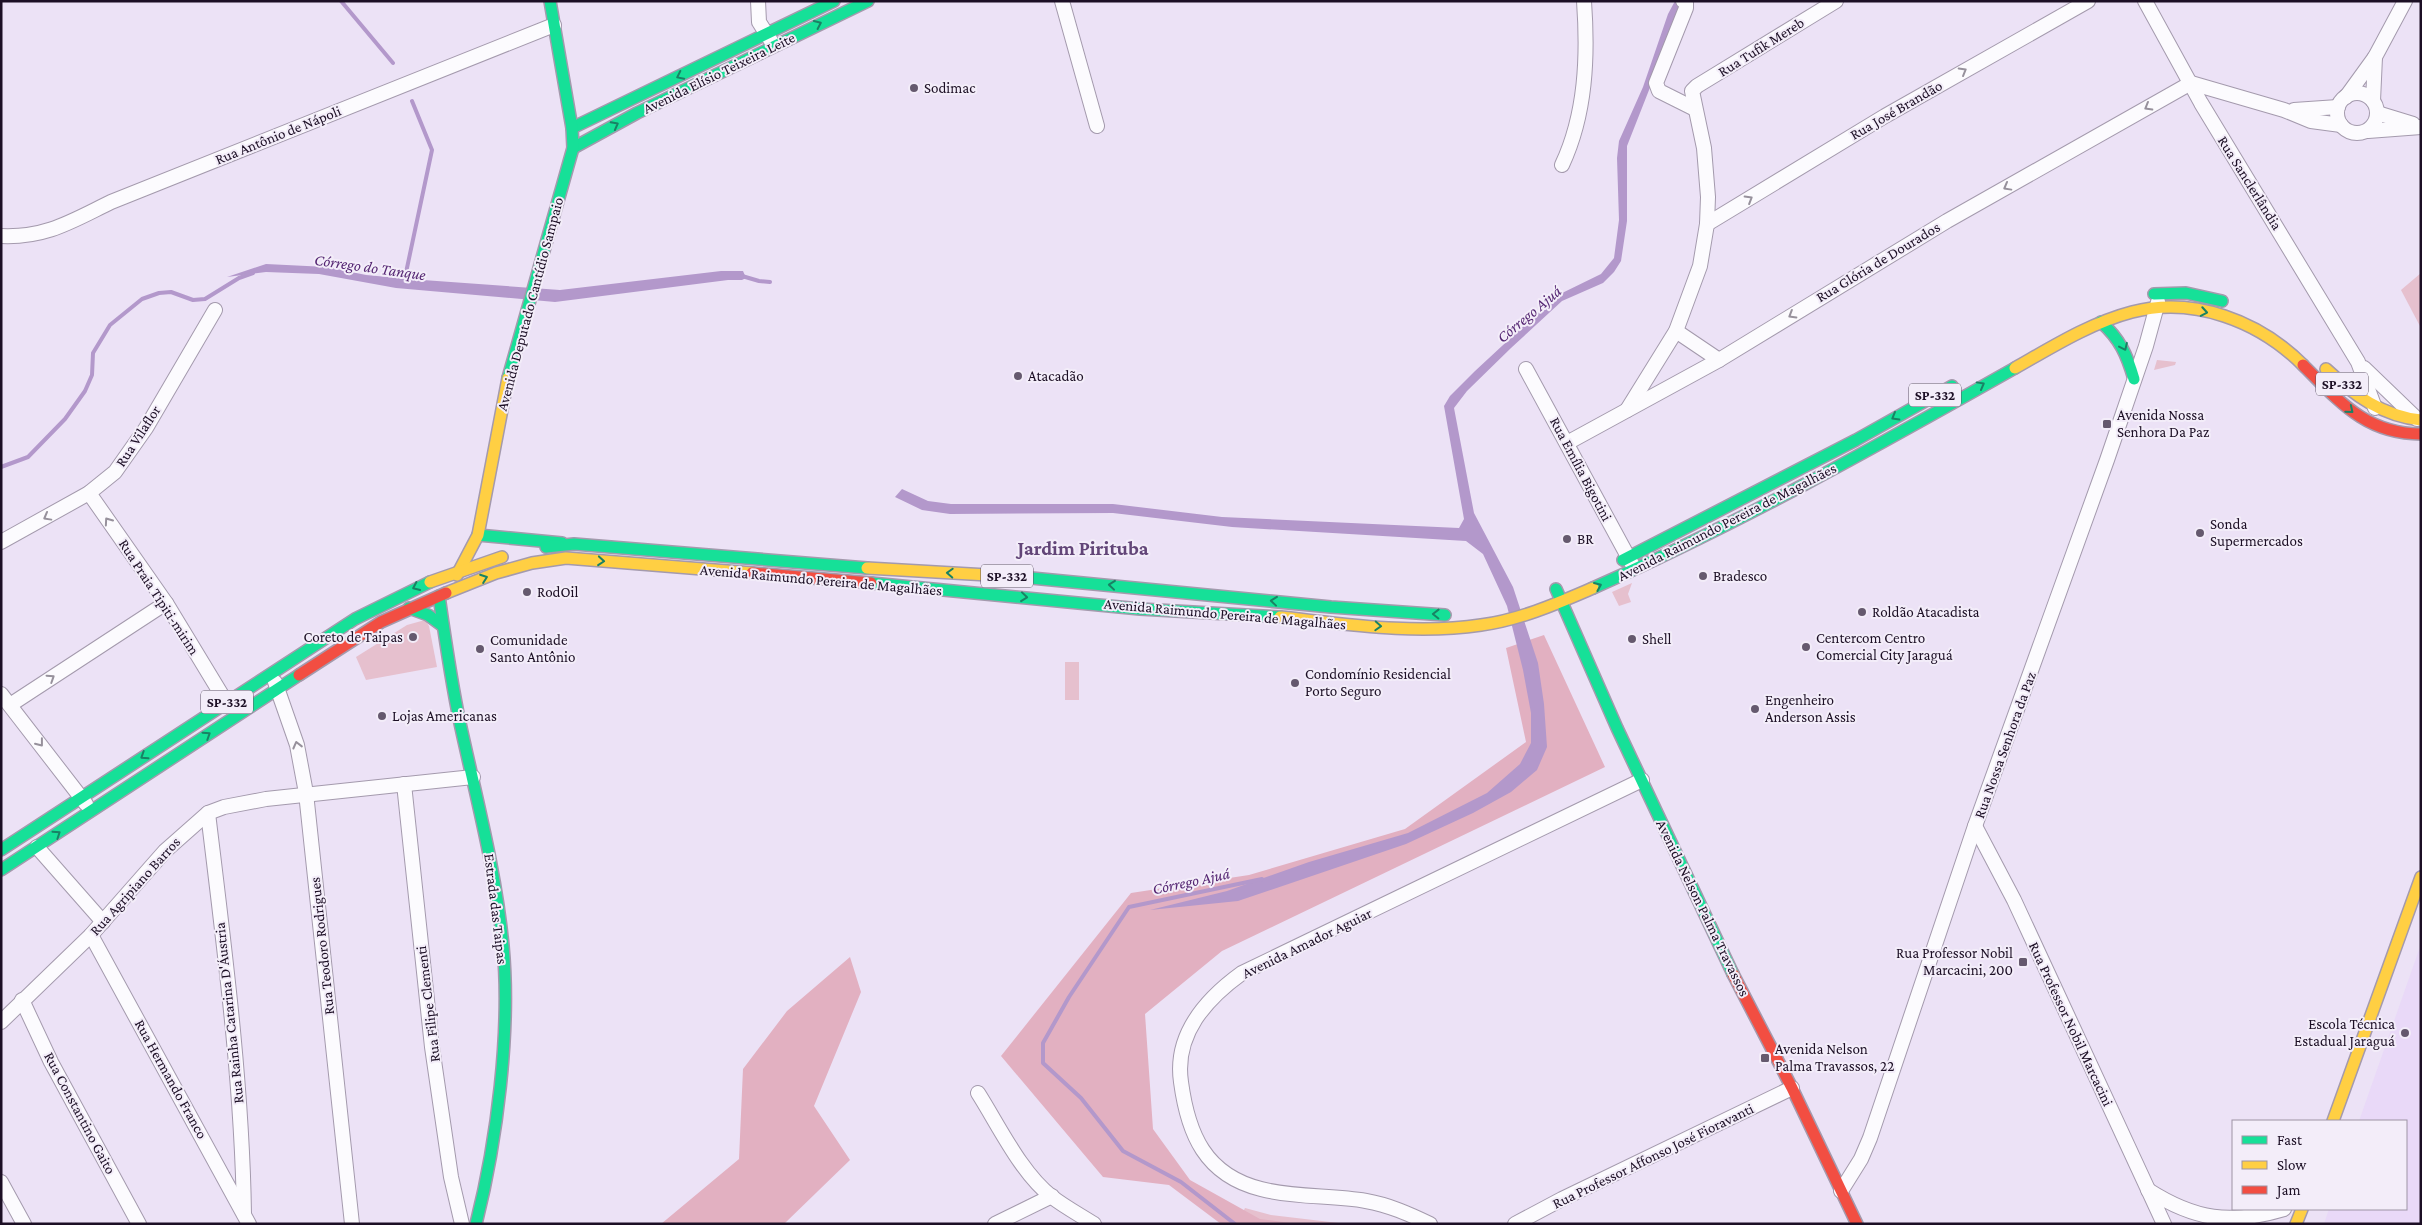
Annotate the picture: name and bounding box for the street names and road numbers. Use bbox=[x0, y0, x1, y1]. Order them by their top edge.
street label: Rua Tufik Mereb bbox=[1715, 14, 1807, 80]
street label: Avenida Elísio Teixeira Leite bbox=[640, 29, 798, 117]
street label: Rua José Brandão bbox=[1847, 77, 1945, 144]
street label: Rua Antônio de Nápoli bbox=[213, 102, 344, 168]
street label: Rua Sanclerlândia bbox=[2215, 133, 2285, 233]
street label: Avenida Deputado Cantídio Sampaio bbox=[494, 195, 567, 413]
street label: Rua Glória de Dourados bbox=[1813, 219, 1943, 305]
road number: SP-332 bbox=[2316, 372, 2368, 396]
road number: SP-332 bbox=[1909, 384, 1961, 406]
street label: Rua Vilaflor bbox=[112, 402, 164, 470]
street label: Rua Emília Bigotini bbox=[1546, 414, 1615, 524]
street label: Avenida Raimundo Pereira de Magalhães bbox=[1615, 460, 1839, 585]
street label: Rua Praia Tipiti-mirim bbox=[115, 536, 202, 658]
street label: Avenida Raimundo Pereira de Magalhães bbox=[699, 561, 943, 600]
road number: SP-332 bbox=[981, 564, 1033, 588]
street label: Avenida Raimundo Pereira de Magalhães bbox=[1103, 595, 1347, 634]
street label: Rua Nossa Senhora da Paz bbox=[1971, 670, 2039, 820]
road number: SP-332 bbox=[201, 690, 253, 714]
street label: Avenida Nelson Palma Travassos bbox=[1653, 817, 1753, 999]
street label: Rua Agripiano Barros bbox=[87, 834, 184, 939]
street label: Estrada das Taipas bbox=[480, 853, 511, 965]
street label: Rua Teodoro Rodrigues bbox=[307, 876, 338, 1016]
street label: Avenida Amador Aguiar bbox=[1240, 904, 1375, 982]
street label: Rua Rainha Catarina D'Áustria bbox=[212, 922, 246, 1104]
street label: Rua Professor Nobil Marcacini bbox=[2026, 939, 2116, 1109]
street label: Rua Filipe Clementi bbox=[413, 945, 444, 1063]
street label: Rua Hermando Franco bbox=[132, 1017, 210, 1141]
street label: Rua Constantino Gaito bbox=[41, 1049, 119, 1177]
street label: Rua Professor Affonso José Fioravanti bbox=[1550, 1100, 1757, 1213]

